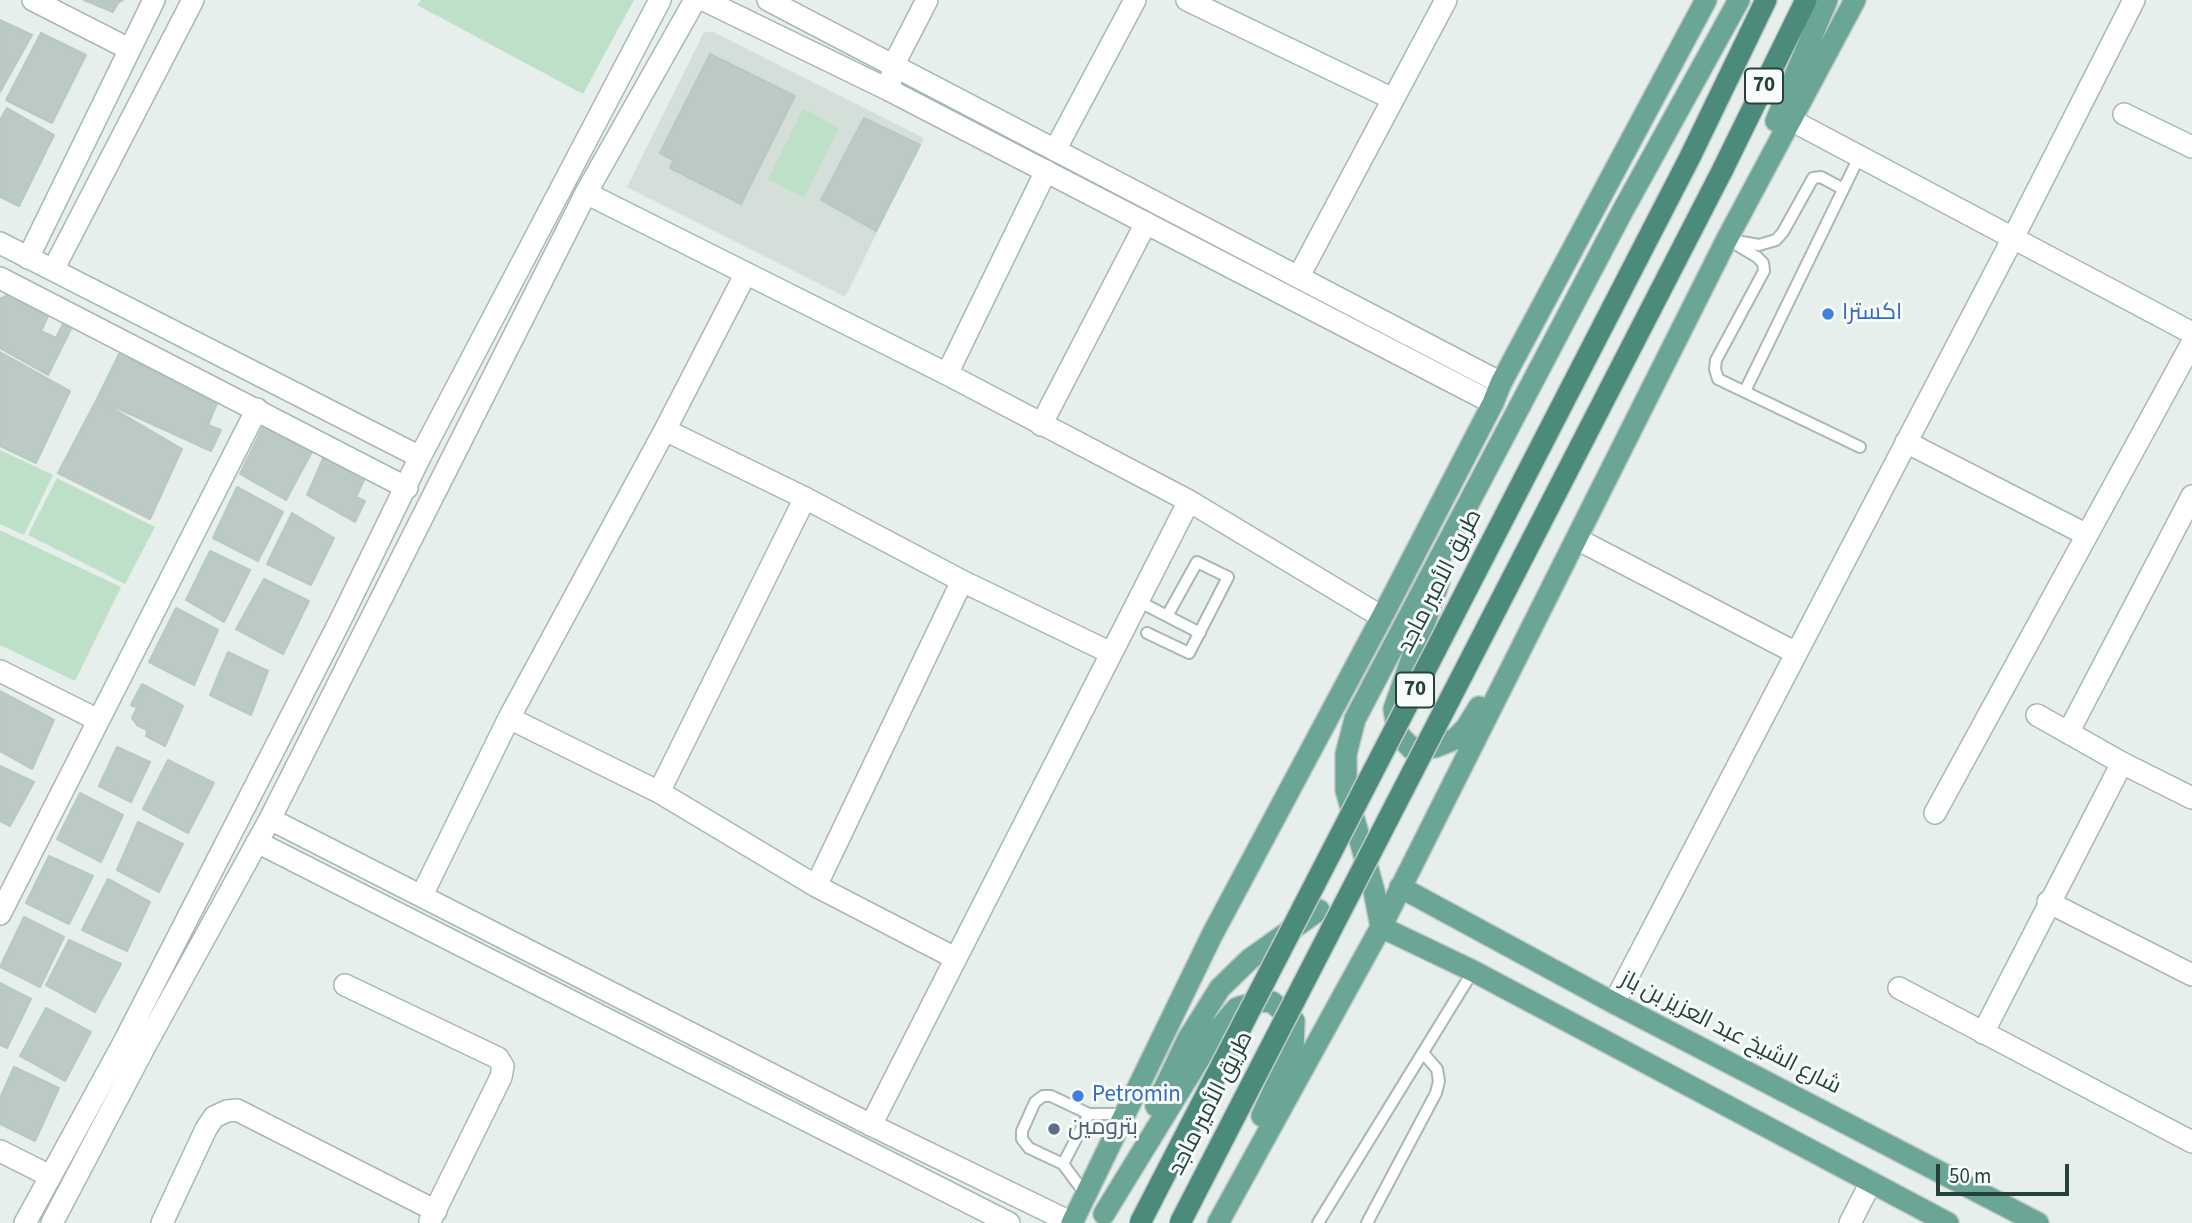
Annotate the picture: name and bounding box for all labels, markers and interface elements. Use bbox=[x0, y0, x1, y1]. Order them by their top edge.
road number: 70 bbox=[1745, 68, 1783, 104]
place label: اكسترا bbox=[1842, 300, 1902, 328]
marker: اكسترا bbox=[1820, 306, 1836, 322]
street label: طريق الأمير ماجد bbox=[1393, 505, 1489, 659]
road number: 70 bbox=[1396, 672, 1434, 708]
street label: شارع الشيخ عبد العزيز بن باز bbox=[1615, 966, 1845, 1102]
street label: طريق الأمير ماجد bbox=[1164, 1027, 1260, 1181]
place label: Petromin bbox=[1092, 1082, 1181, 1110]
marker: Petromin bbox=[1070, 1088, 1086, 1104]
place label: بترومين bbox=[1068, 1115, 1138, 1143]
marker: بترومين bbox=[1046, 1121, 1062, 1137]
scale bar bbox=[1940, 1150, 2073, 1194]
text: 50 m bbox=[1949, 1161, 1991, 1191]

